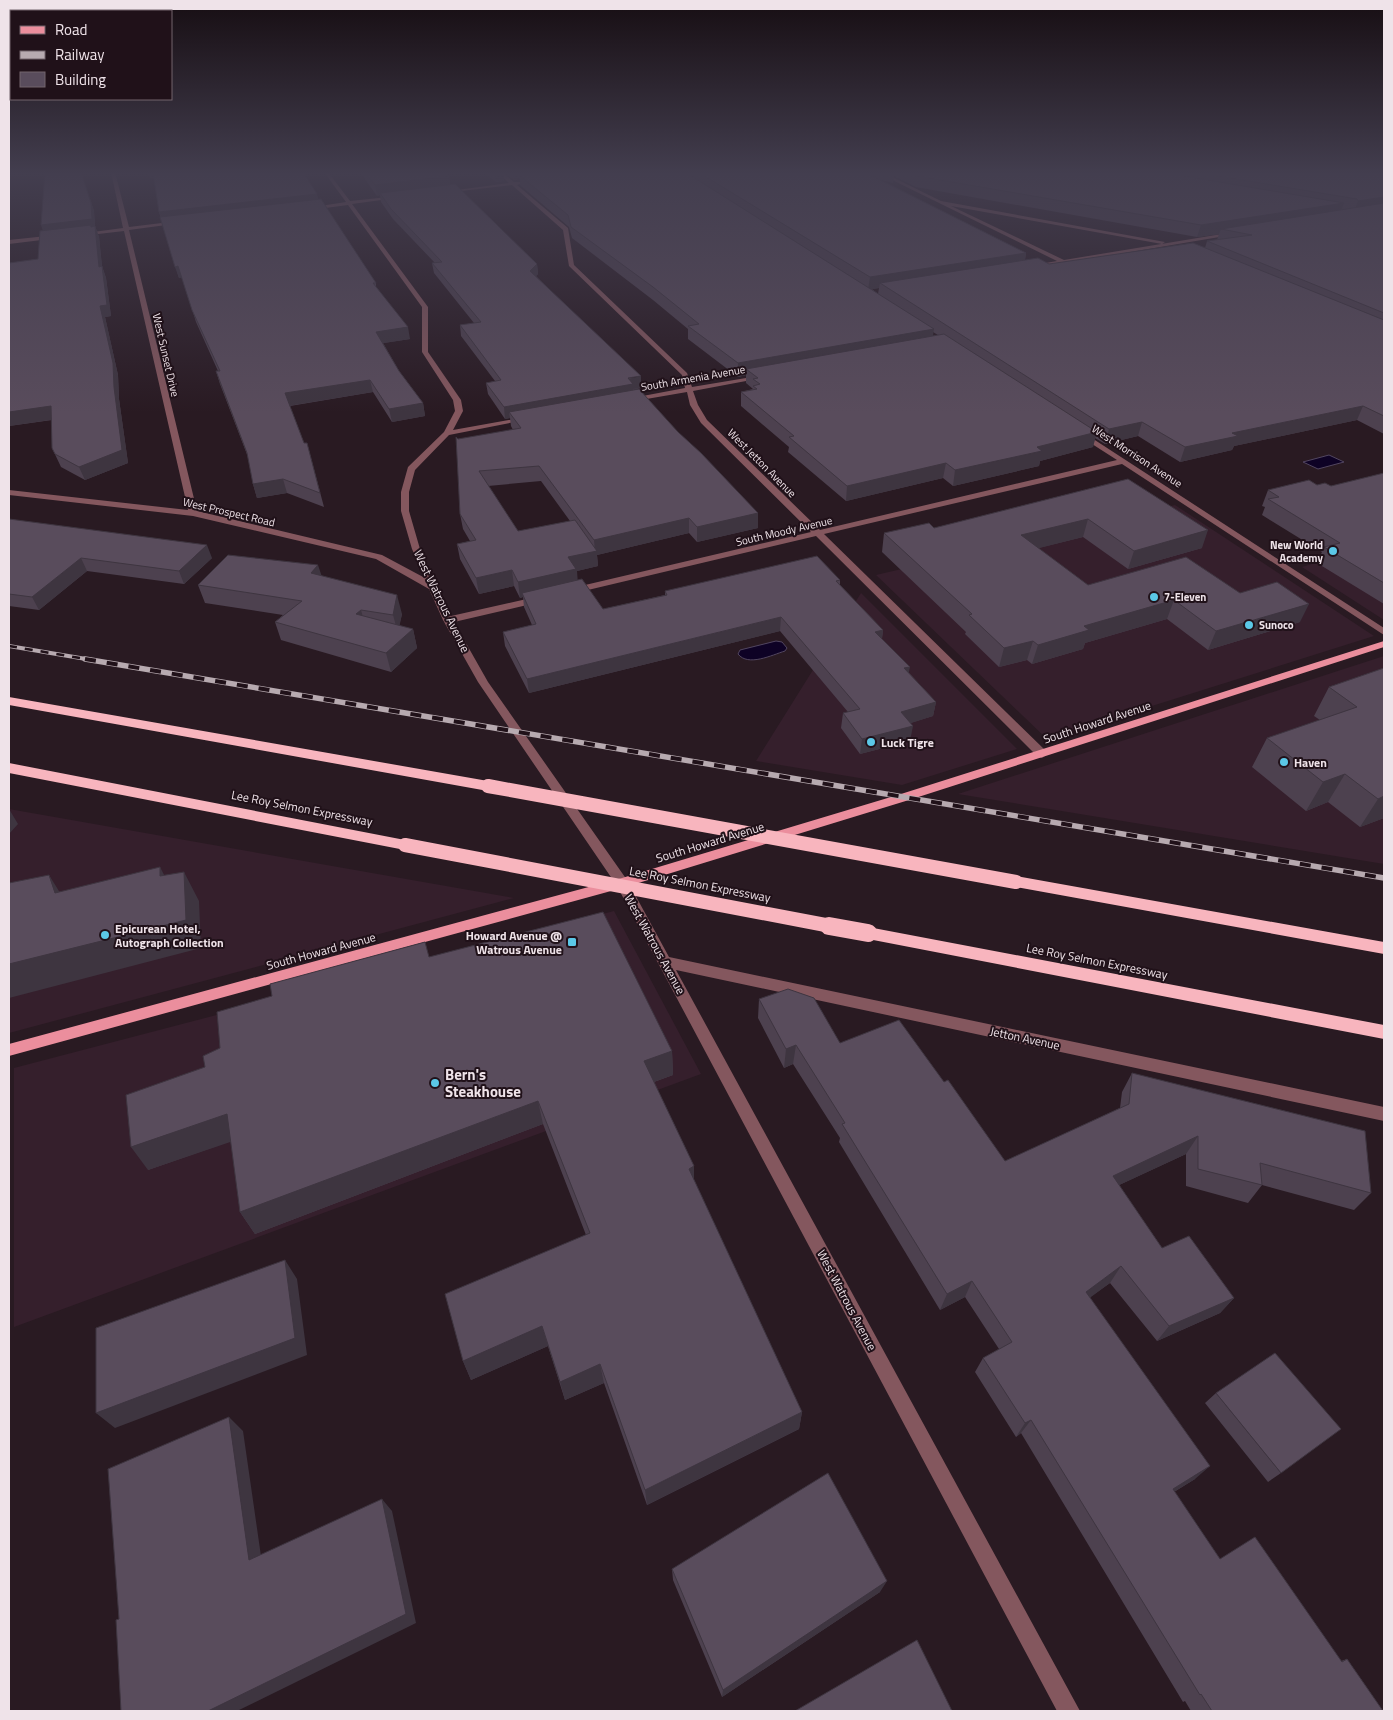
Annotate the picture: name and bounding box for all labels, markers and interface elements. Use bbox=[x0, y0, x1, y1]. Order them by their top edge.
legend bbox=[10, 10, 172, 100]
text: Road bbox=[55, 18, 87, 41]
text: Railway bbox=[55, 43, 105, 66]
text: Building bbox=[55, 68, 106, 91]
street label: West Sunset Drive bbox=[149, 312, 183, 399]
street label: South Armenia Avenue bbox=[640, 361, 747, 395]
street label: West Morrison Avenue bbox=[1089, 421, 1186, 492]
street label: West Jetton Avenue bbox=[724, 425, 800, 501]
street label: West Prospect Road bbox=[181, 494, 277, 530]
street label: South Moody Avenue bbox=[734, 512, 834, 550]
place label: New World Academy bbox=[1270, 537, 1323, 566]
marker: New World Academy bbox=[1327, 545, 1339, 557]
street label: West Watrous Avenue bbox=[409, 546, 475, 656]
place label: 7-Eleven bbox=[1164, 589, 1206, 605]
marker: 7-Eleven bbox=[1148, 591, 1160, 603]
place label: Sunoco bbox=[1259, 617, 1294, 633]
marker: Sunoco bbox=[1243, 619, 1255, 631]
street label: South Howard Avenue bbox=[1041, 696, 1153, 748]
place label: Luck Tigre bbox=[881, 733, 934, 752]
marker: Luck Tigre bbox=[865, 736, 877, 748]
place label: Haven bbox=[1294, 753, 1327, 772]
marker: Haven bbox=[1278, 756, 1290, 768]
street label: Lee Roy Selmon Expressway bbox=[230, 785, 374, 831]
street label: South Howard Avenue bbox=[653, 816, 767, 868]
street label: Lee Roy Selmon Expressway bbox=[628, 861, 772, 907]
street label: West Watrous Avenue bbox=[620, 890, 690, 998]
place label: Epicurean Hotel, Autograph Collection bbox=[115, 919, 224, 952]
place label: Howard Avenue @ Watrous Avenue bbox=[466, 926, 562, 959]
street label: South Howard Avenue bbox=[264, 927, 378, 975]
marker: Epicurean Hotel, Autograph Collection bbox=[99, 929, 111, 941]
marker: Howard Avenue @ Watrous Avenue bbox=[566, 936, 578, 948]
street label: Lee Roy Selmon Expressway bbox=[1025, 938, 1169, 984]
street label: Jetton Avenue bbox=[988, 1021, 1062, 1055]
place label: Bern's Steakhouse bbox=[445, 1063, 521, 1103]
marker: Bern's Steakhouse bbox=[429, 1077, 441, 1089]
street label: West Watrous Avenue bbox=[812, 1246, 882, 1354]

